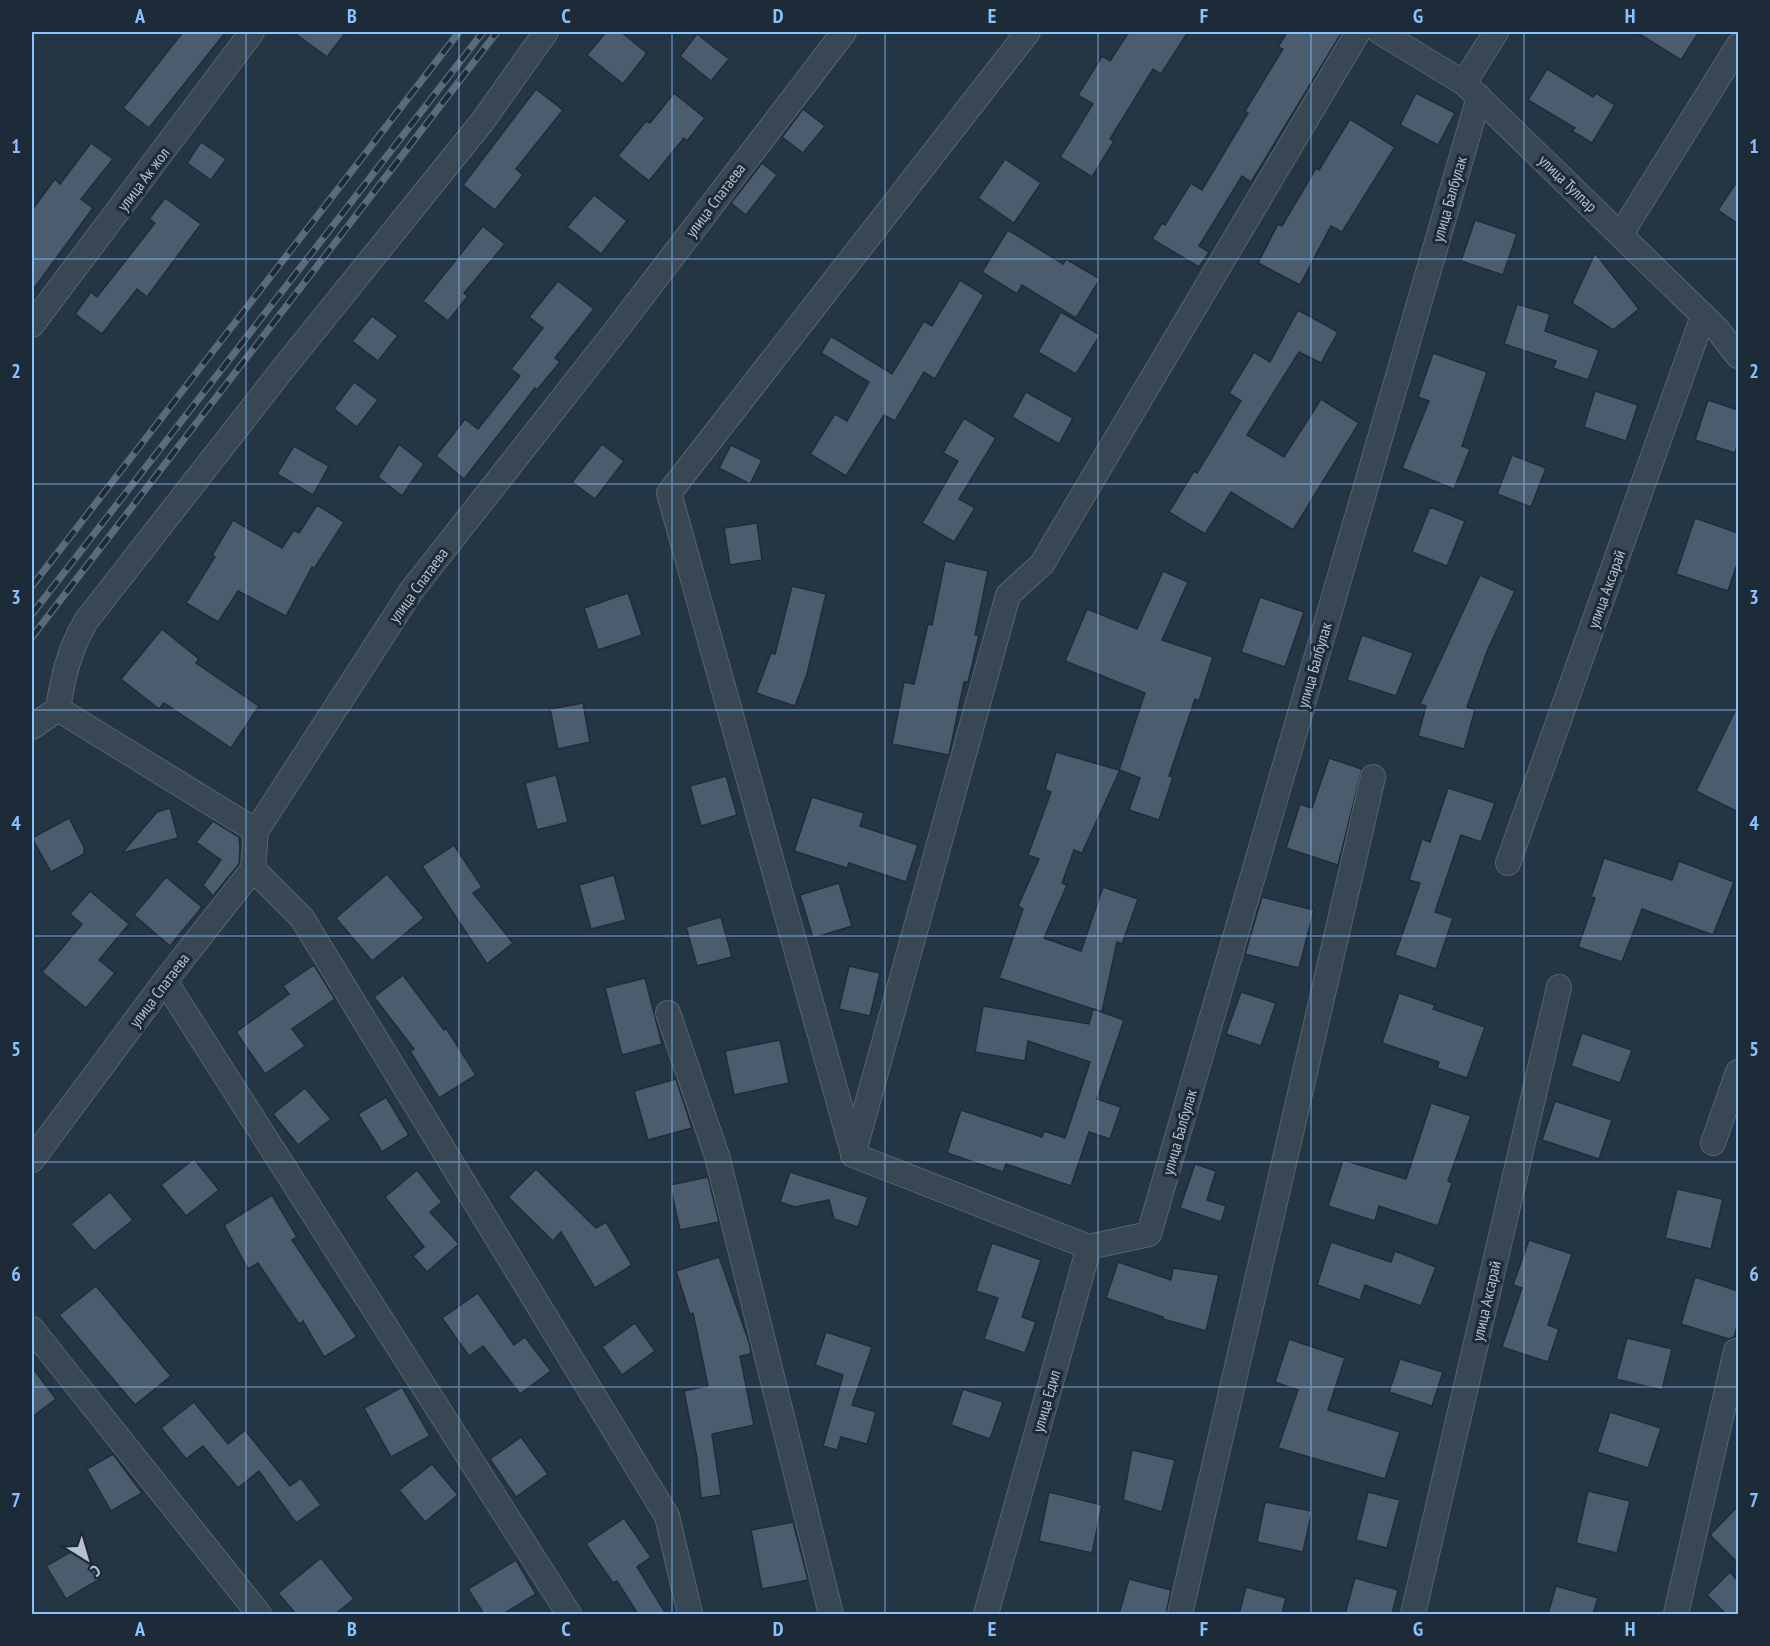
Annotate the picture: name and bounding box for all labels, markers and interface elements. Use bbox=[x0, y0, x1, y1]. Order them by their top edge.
text: A bbox=[134, 3, 146, 29]
text: B bbox=[347, 3, 357, 29]
text: C bbox=[561, 3, 571, 29]
text: D bbox=[773, 3, 784, 29]
text: E bbox=[988, 3, 996, 29]
text: F bbox=[1200, 3, 1208, 29]
text: G bbox=[1413, 3, 1423, 29]
text: H bbox=[1625, 3, 1635, 29]
text: 1 bbox=[11, 133, 21, 159]
text: 1 bbox=[1749, 133, 1759, 159]
street label: улица Ак жол bbox=[112, 143, 174, 215]
street label: улица Тулпар bbox=[1534, 150, 1602, 216]
street label: улица Балбулак bbox=[1427, 153, 1471, 244]
street label: улица Спатаева bbox=[681, 159, 749, 241]
text: 2 bbox=[11, 358, 21, 384]
text: 2 bbox=[1749, 358, 1759, 384]
street label: улица Спатаева bbox=[384, 544, 452, 626]
street label: улица Аксарай bbox=[1583, 547, 1629, 631]
text: 3 bbox=[11, 584, 21, 610]
text: 3 bbox=[1749, 584, 1759, 610]
street label: улица Балбулак bbox=[1292, 619, 1336, 710]
text: 4 bbox=[11, 810, 21, 836]
text: 4 bbox=[1749, 810, 1759, 836]
street label: улица Спатаева bbox=[125, 949, 193, 1031]
text: 5 bbox=[11, 1036, 21, 1062]
text: 5 bbox=[1749, 1036, 1759, 1062]
street label: улица Балбулак bbox=[1157, 1086, 1201, 1177]
street label: улица Аксарай bbox=[1467, 1259, 1505, 1343]
text: 6 bbox=[11, 1261, 21, 1287]
text: 6 bbox=[1749, 1261, 1759, 1287]
street label: улица Едил bbox=[1028, 1368, 1064, 1434]
text: 7 bbox=[11, 1487, 21, 1513]
text: 7 bbox=[1749, 1487, 1759, 1513]
north arrow bbox=[57, 1529, 117, 1589]
text: С bbox=[87, 1561, 105, 1582]
text: A bbox=[134, 1616, 146, 1642]
text: B bbox=[347, 1616, 357, 1642]
text: C bbox=[561, 1616, 571, 1642]
text: D bbox=[773, 1616, 784, 1642]
text: E bbox=[988, 1616, 996, 1642]
text: F bbox=[1200, 1616, 1208, 1642]
text: G bbox=[1413, 1616, 1423, 1642]
text: H bbox=[1625, 1616, 1635, 1642]

